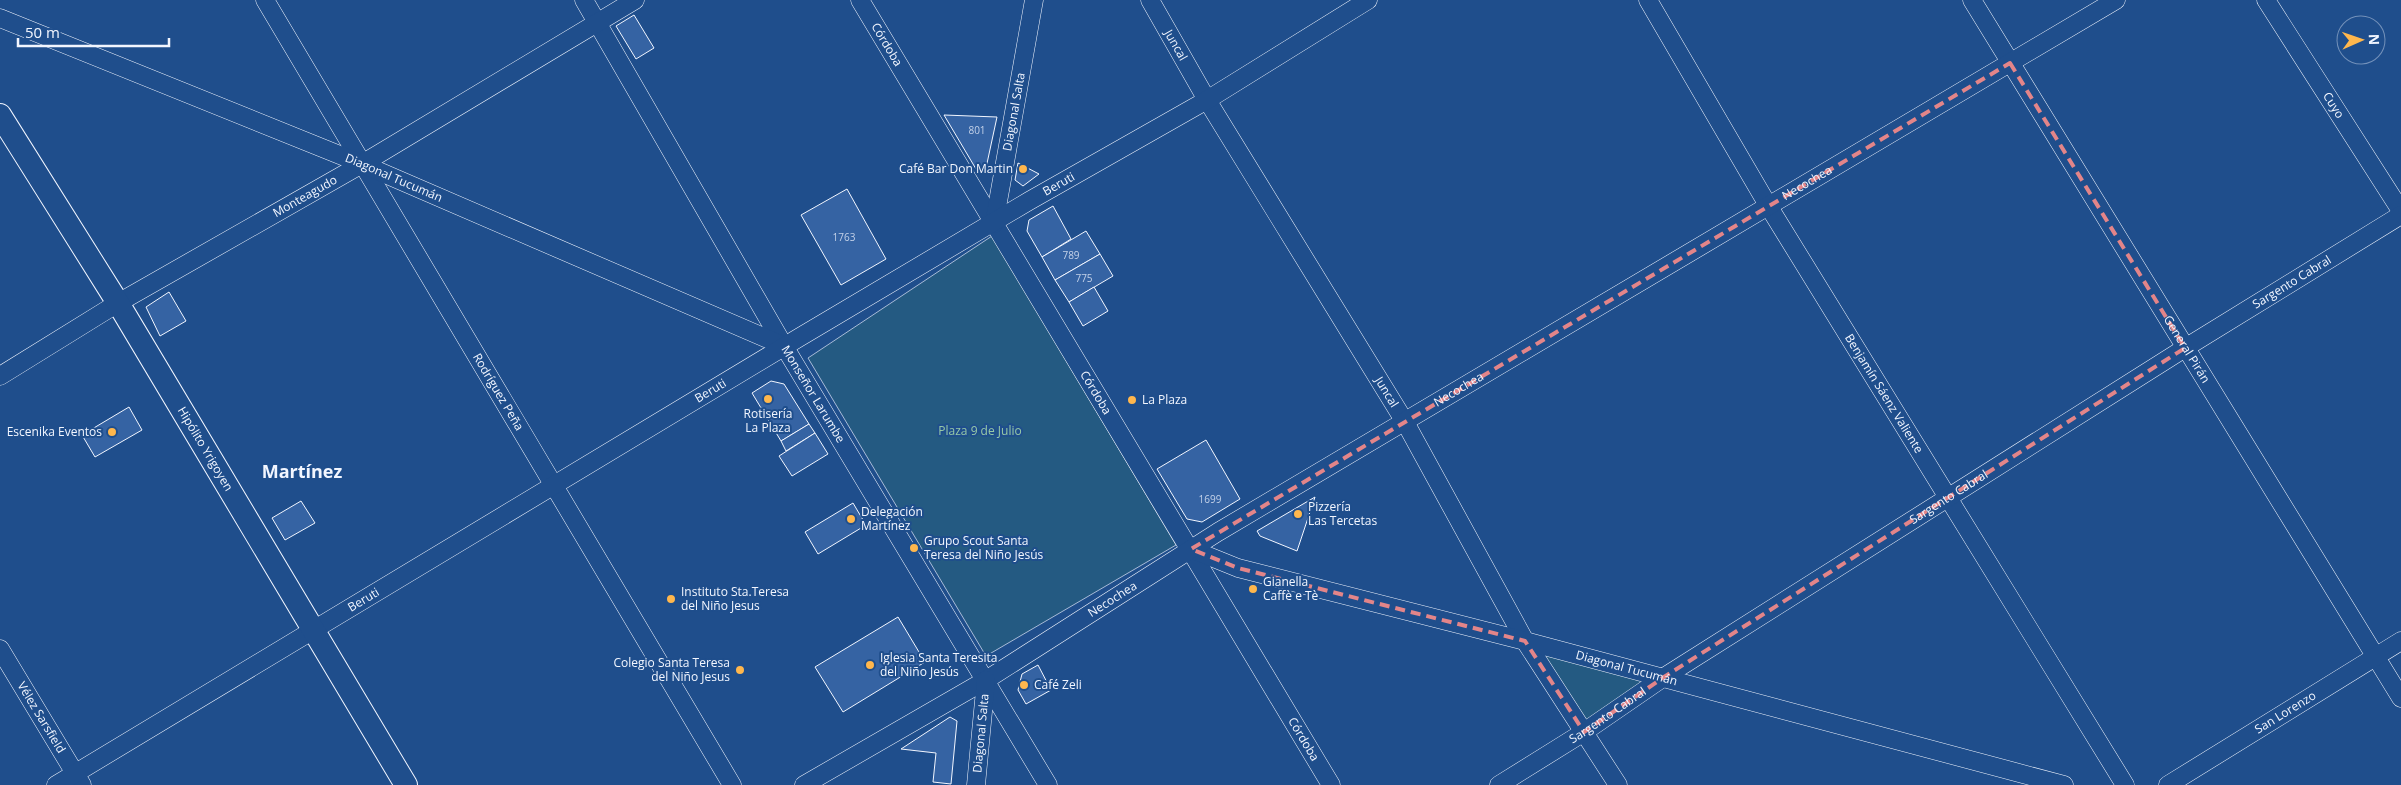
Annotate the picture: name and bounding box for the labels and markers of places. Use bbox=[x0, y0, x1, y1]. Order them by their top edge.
place label: Café Bar Don Martin bbox=[899, 160, 1013, 177]
marker: Café Bar Don Martin bbox=[1017, 163, 1029, 175]
place label: La Plaza bbox=[1142, 391, 1187, 408]
marker: Rotisería La Plaza bbox=[762, 393, 774, 405]
marker: La Plaza bbox=[1126, 394, 1138, 406]
place label: Rotisería La Plaza bbox=[744, 405, 793, 436]
place label: Escenika Eventos bbox=[7, 423, 102, 440]
marker: Escenika Eventos bbox=[106, 426, 118, 438]
place label: Pizzería Las Tercetas bbox=[1308, 498, 1377, 529]
place label: Delegación Martínez bbox=[861, 503, 923, 534]
marker: Pizzería Las Tercetas bbox=[1292, 508, 1304, 520]
marker: Delegación Martínez bbox=[845, 513, 857, 525]
place label: Grupo Scout Santa Teresa del Niño Jesús bbox=[924, 532, 1044, 563]
marker: Grupo Scout Santa Teresa del Niño Jesús bbox=[908, 542, 920, 554]
place label: Gianella Caffè e Tè bbox=[1263, 573, 1319, 604]
place label: Instituto Sta.Teresa del Niño Jesus bbox=[681, 583, 789, 614]
marker: Gianella Caffè e Tè bbox=[1247, 583, 1259, 595]
marker: Instituto Sta.Teresa del Niño Jesus bbox=[665, 593, 677, 605]
place label: Iglesia Santa Teresita del Niño Jesús bbox=[880, 649, 998, 680]
place label: Colegio Santa Teresa del Niño Jesus bbox=[614, 654, 730, 685]
marker: Iglesia Santa Teresita del Niño Jesús bbox=[864, 659, 876, 671]
marker: Colegio Santa Teresa del Niño Jesus bbox=[734, 664, 746, 676]
place label: Café Zeli bbox=[1034, 676, 1082, 693]
marker: Café Zeli bbox=[1018, 679, 1030, 691]

